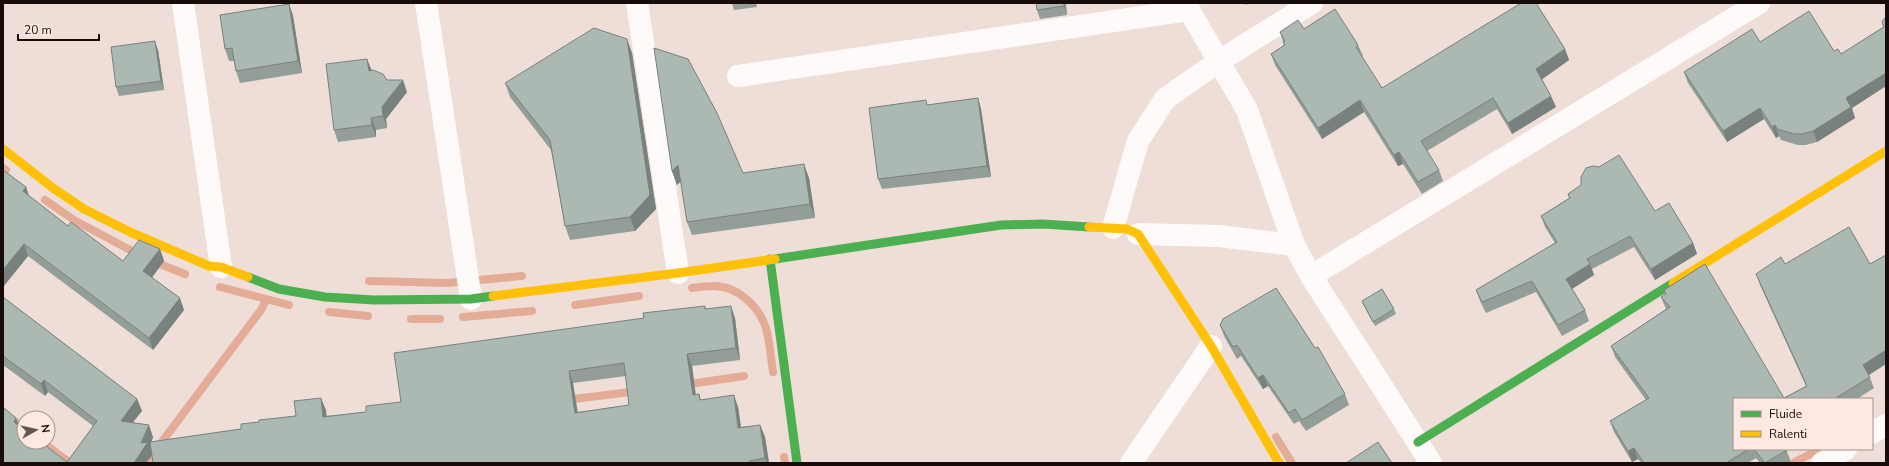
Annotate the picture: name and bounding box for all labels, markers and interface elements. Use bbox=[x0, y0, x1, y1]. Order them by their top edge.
scale bar bbox=[18, 16, 99, 42]
text: 20 m bbox=[24, 22, 52, 38]
legend bbox=[1733, 398, 1873, 450]
text: Fluide bbox=[1769, 406, 1802, 422]
north arrow bbox=[16, 410, 56, 450]
text: N bbox=[37, 424, 53, 434]
text: Ralenti bbox=[1769, 426, 1807, 442]

